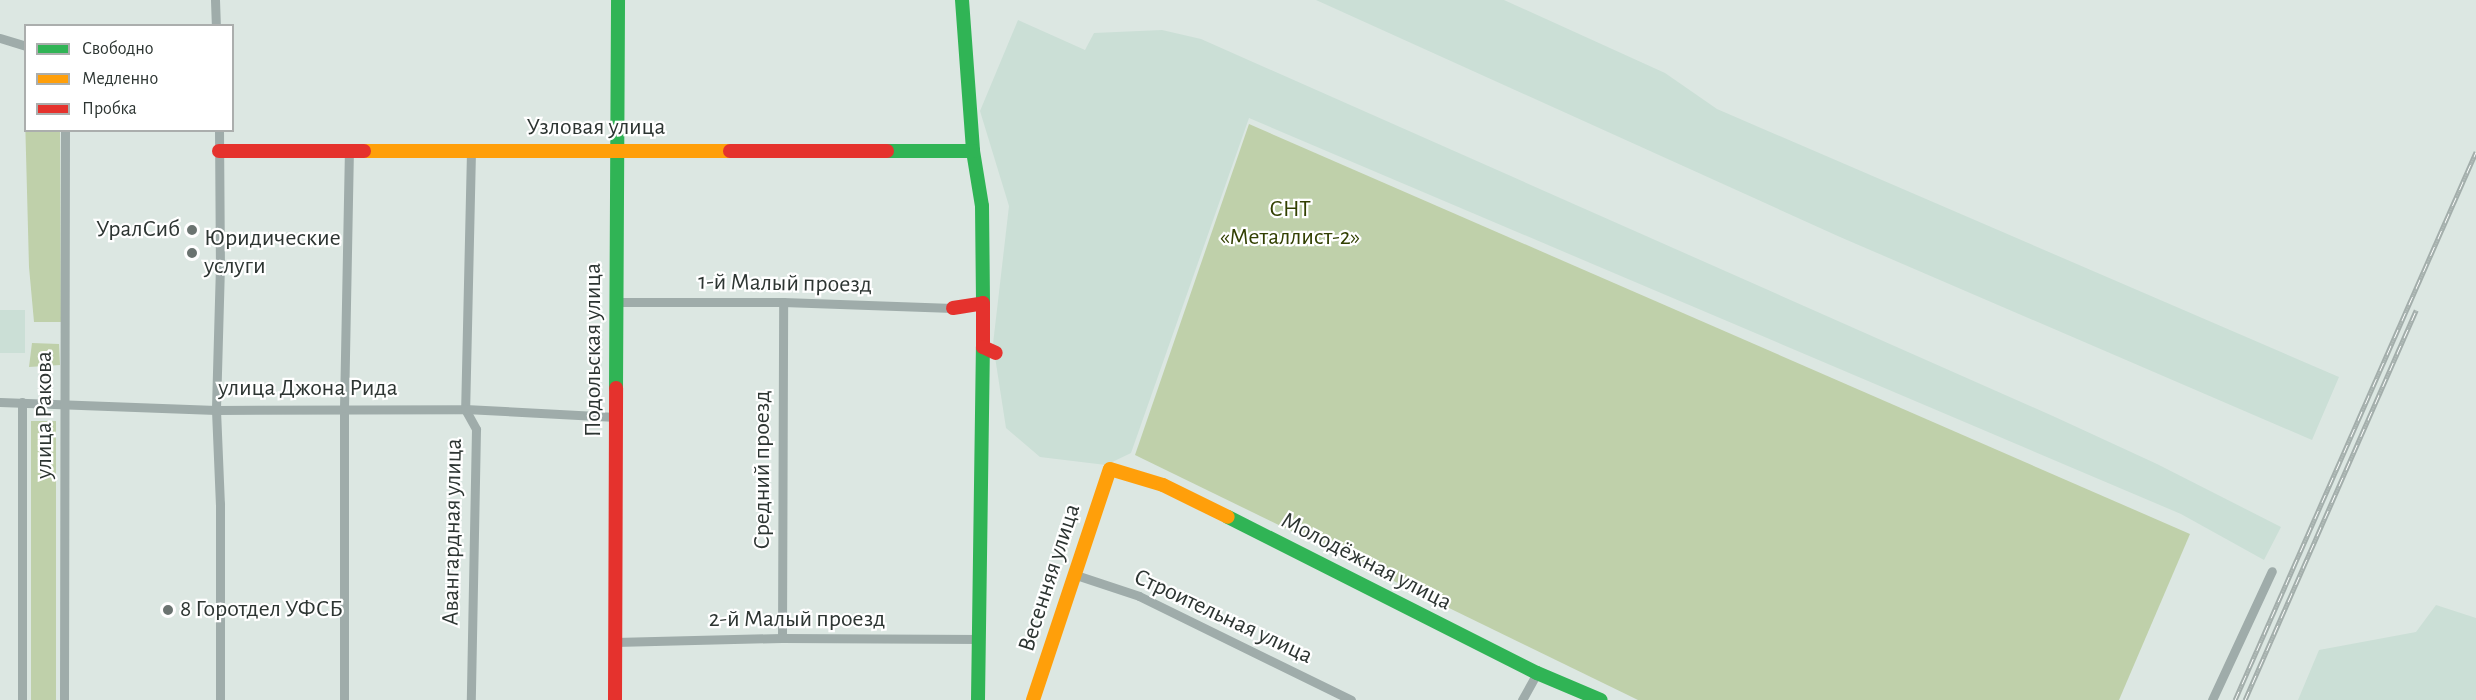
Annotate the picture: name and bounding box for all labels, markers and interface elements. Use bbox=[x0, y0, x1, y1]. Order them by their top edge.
legend bbox=[24, 24, 234, 132]
text: Свободно bbox=[82, 40, 154, 58]
text: Медленно bbox=[82, 70, 158, 88]
text: Пробка bbox=[82, 100, 137, 118]
street label: Узловая улица bbox=[526, 114, 666, 142]
park label: СНТ «Металлист-2» bbox=[1220, 196, 1360, 252]
place label: УралСиб bbox=[96, 216, 180, 244]
marker: УралСиб bbox=[185, 223, 199, 237]
place label: Юридические услуги bbox=[204, 225, 341, 281]
marker: Юридические услуги bbox=[185, 246, 199, 260]
street label: Подольская улица bbox=[580, 263, 608, 437]
street label: 1-й Малый проезд bbox=[698, 268, 872, 300]
street label: улица Ракова bbox=[31, 351, 59, 479]
street label: улица Джона Рида bbox=[218, 375, 398, 403]
street label: Средний проезд bbox=[749, 390, 777, 550]
street label: Авангардная улица bbox=[437, 438, 469, 626]
street label: Весенняя улица bbox=[1013, 501, 1087, 655]
street label: Молодёжная улица bbox=[1276, 507, 1456, 617]
street label: Строительная улица bbox=[1129, 563, 1317, 671]
place label: 8 Горотдел УФСБ bbox=[180, 596, 343, 624]
marker: 8 Горотдел УФСБ bbox=[161, 603, 175, 617]
street label: 2-й Малый проезд bbox=[709, 606, 885, 634]

